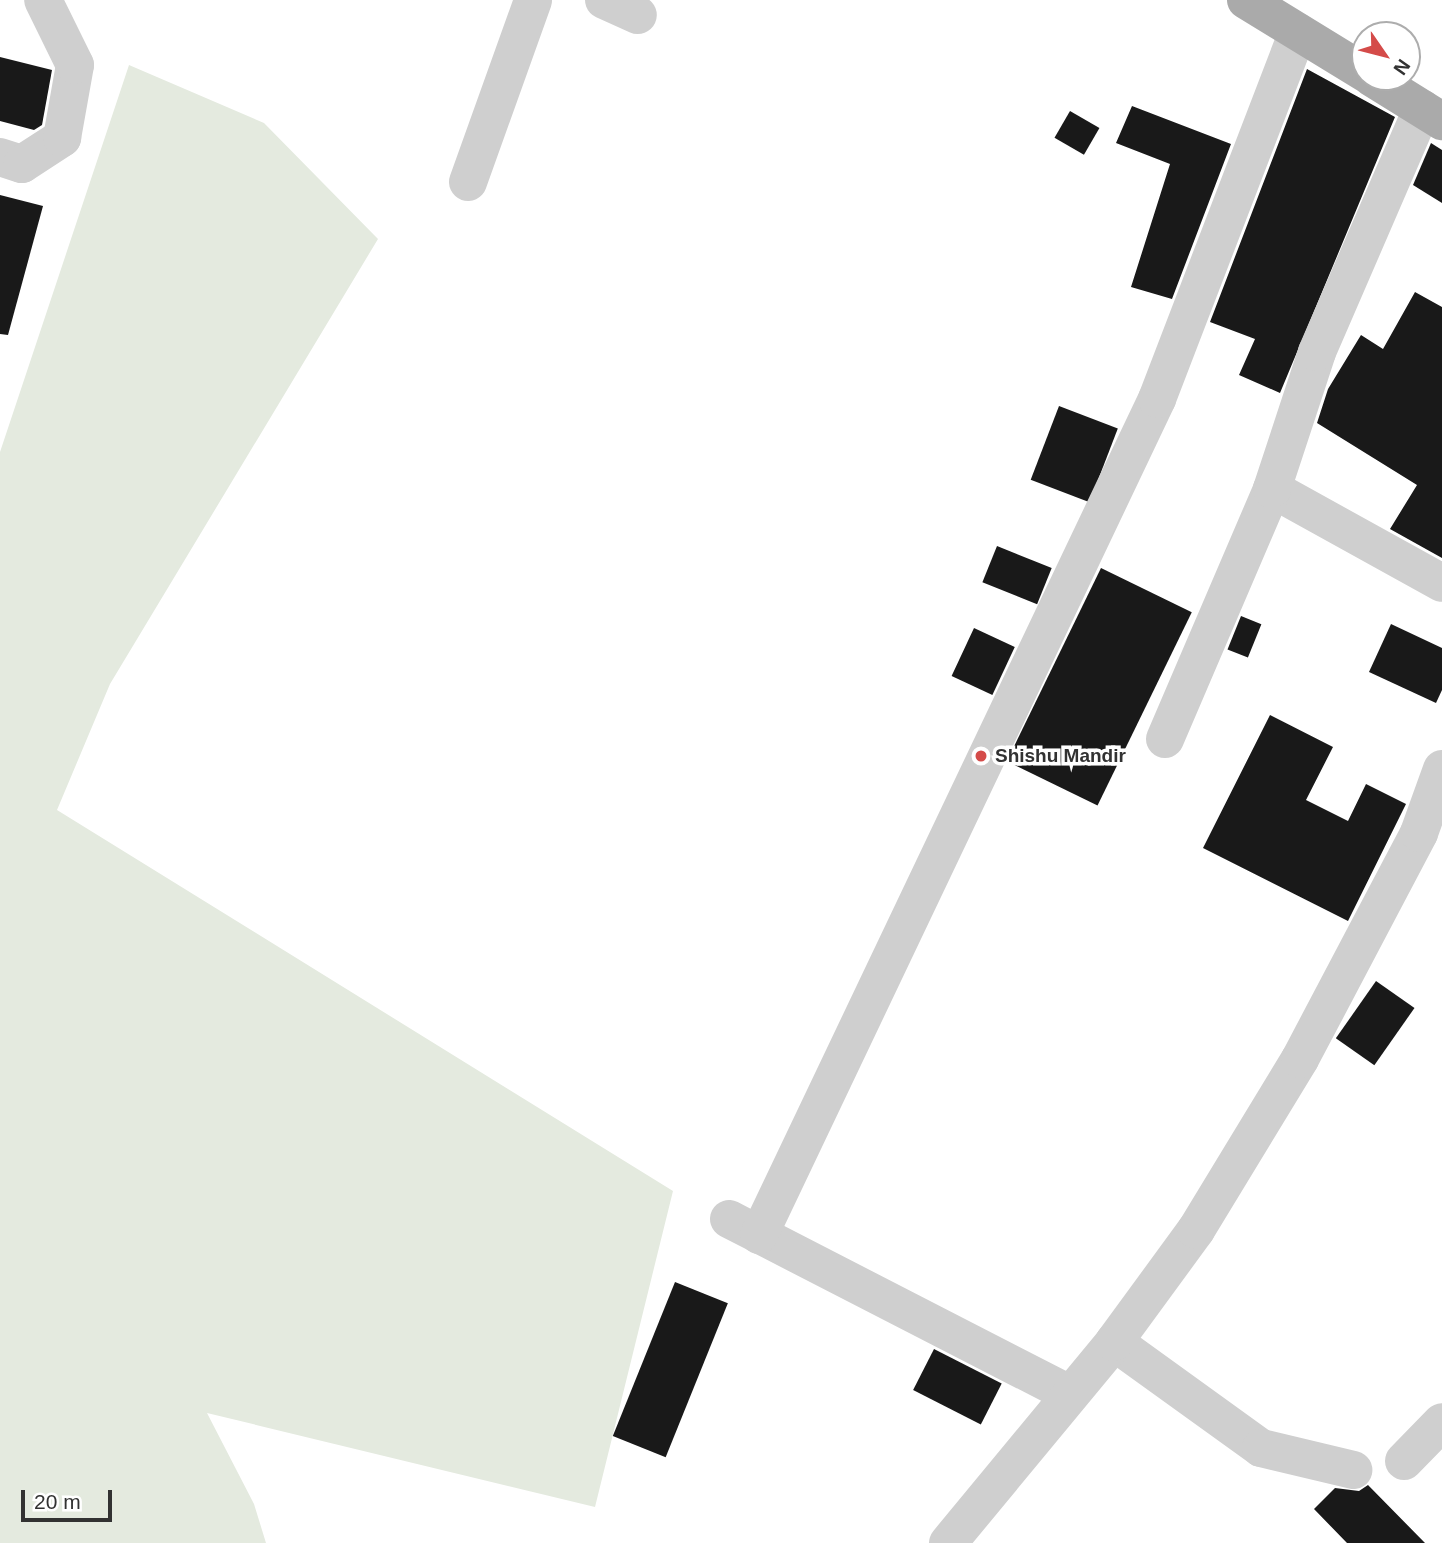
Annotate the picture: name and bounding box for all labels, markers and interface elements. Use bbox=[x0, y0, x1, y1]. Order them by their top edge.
north arrow bbox=[1351, 21, 1421, 91]
text: N bbox=[1389, 56, 1415, 79]
place label: Shishu Mandir bbox=[995, 745, 1126, 767]
marker: Shishu Mandir bbox=[973, 748, 989, 764]
scale bar bbox=[24, 1476, 116, 1520]
text: 20 m bbox=[34, 1490, 81, 1513]

